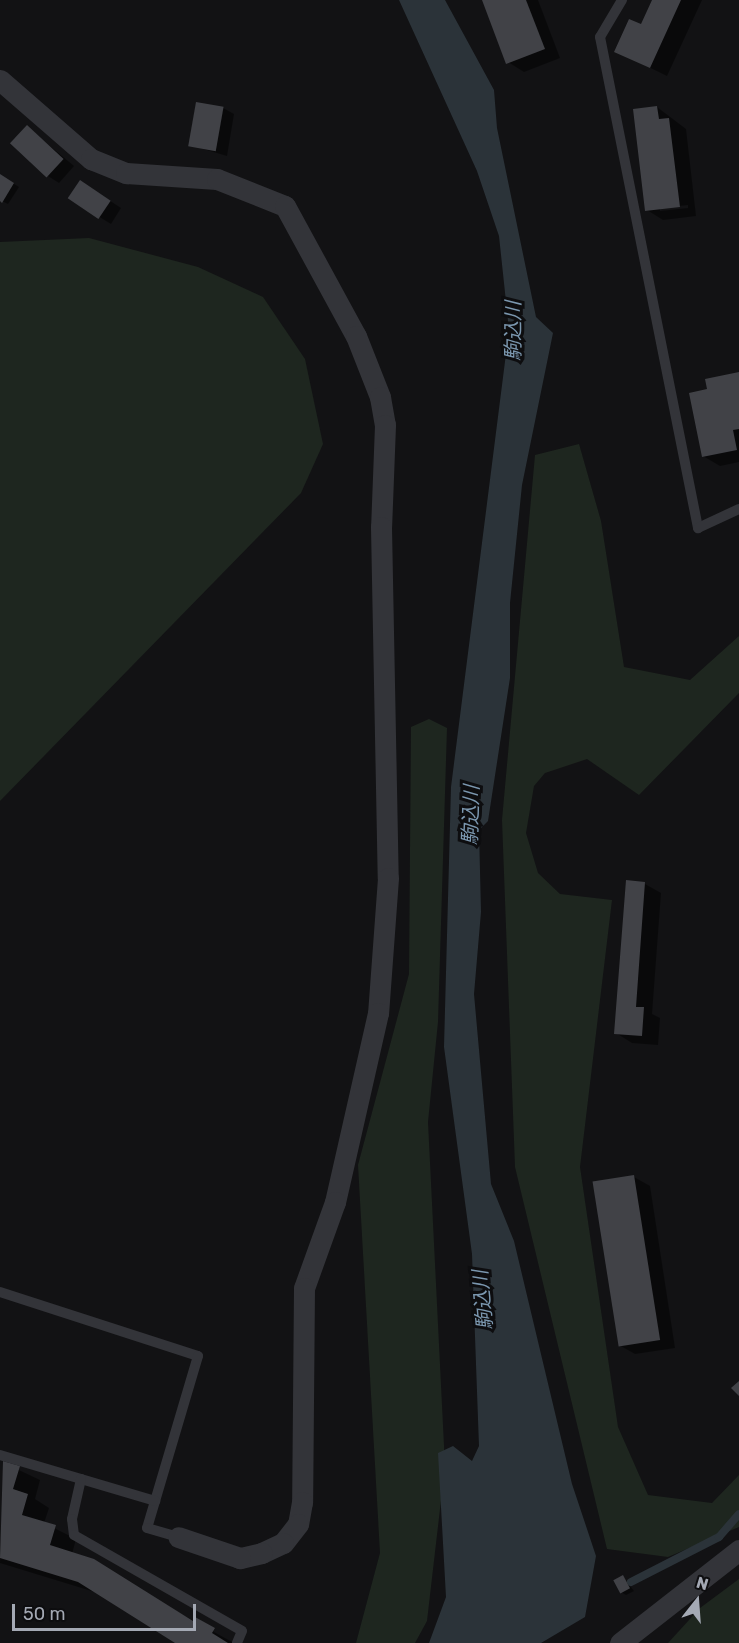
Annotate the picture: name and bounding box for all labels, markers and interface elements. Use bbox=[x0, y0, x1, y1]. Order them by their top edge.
water label: 駒込川 bbox=[501, 301, 525, 361]
water label: 駒込川 bbox=[458, 785, 484, 845]
water label: 駒込川 bbox=[468, 1269, 498, 1331]
north arrow bbox=[667, 1571, 727, 1631]
text: N bbox=[694, 1573, 711, 1594]
scale bar bbox=[15, 1592, 200, 1630]
text: 50 m bbox=[23, 1603, 66, 1625]

